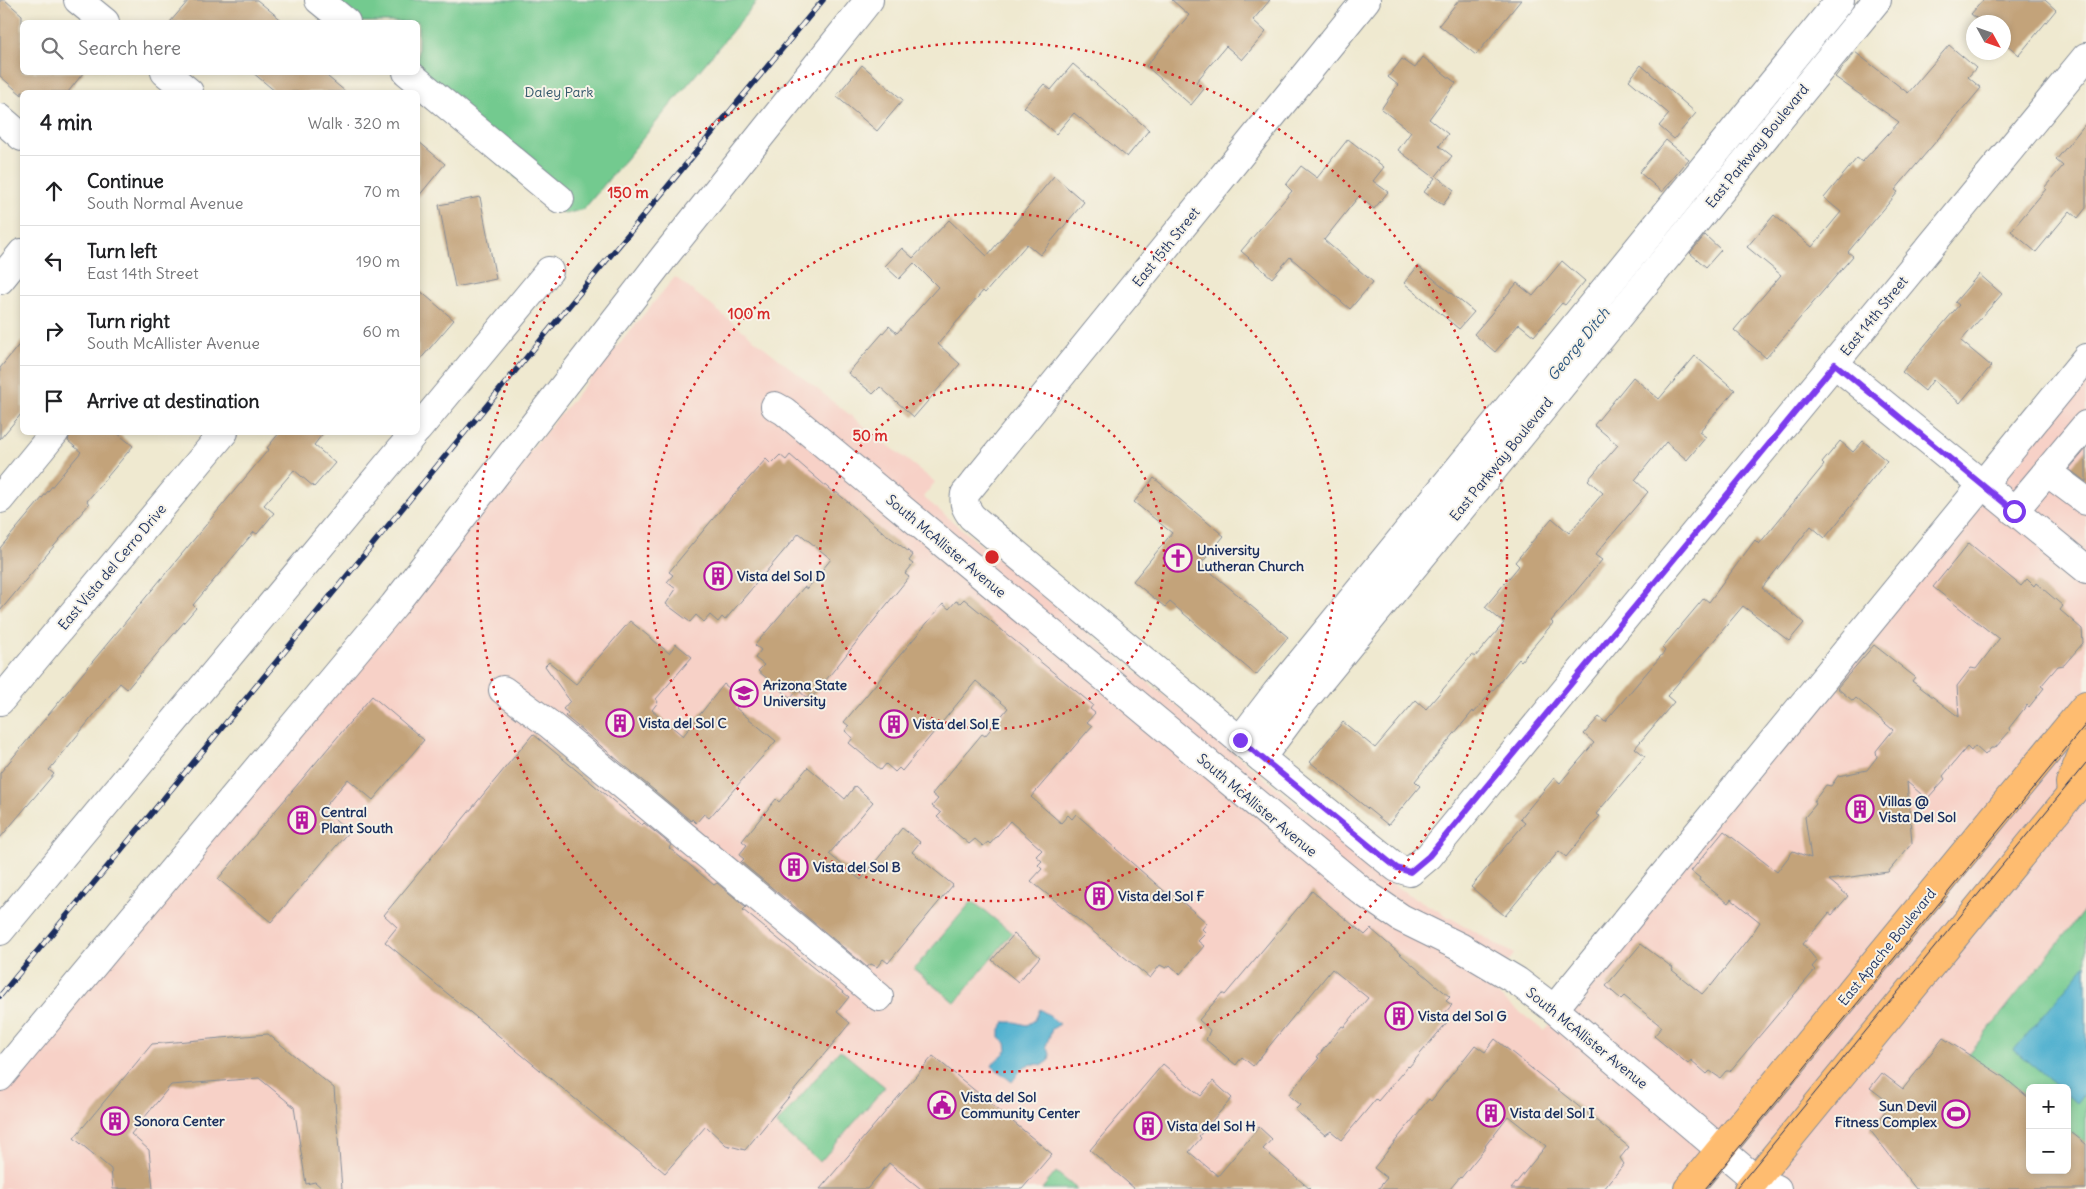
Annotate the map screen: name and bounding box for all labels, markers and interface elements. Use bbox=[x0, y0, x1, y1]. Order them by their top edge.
north arrow bbox=[1966, 15, 2011, 60]
search box bbox=[20, 20, 420, 75]
icon: search bbox=[38, 34, 66, 62]
text: Search here bbox=[78, 36, 181, 60]
street label: East Parkway Boulevard bbox=[1702, 81, 1812, 211]
park label: Daley Park bbox=[525, 83, 593, 101]
text: 4 min bbox=[40, 109, 92, 136]
text: Walk · 320 m bbox=[308, 113, 400, 133]
text: Continue bbox=[87, 169, 164, 193]
icon: ahead bbox=[40, 177, 68, 205]
text: 70 m bbox=[364, 181, 400, 201]
text: 150 m bbox=[607, 183, 649, 202]
text: South Normal Avenue bbox=[87, 193, 243, 213]
street label: East 15th Street bbox=[1128, 203, 1204, 291]
text: Turn left bbox=[87, 239, 157, 263]
icon: left bbox=[40, 247, 68, 275]
text: 190 m bbox=[356, 251, 400, 271]
text: East 14th Street bbox=[87, 263, 199, 283]
street label: East 14th Street bbox=[1836, 272, 1912, 360]
water label: George Ditch bbox=[1543, 303, 1613, 384]
text: 100 m bbox=[728, 304, 770, 323]
text: Turn right bbox=[87, 309, 170, 333]
icon: right bbox=[40, 317, 68, 345]
text: 60 m bbox=[362, 321, 400, 341]
text: South McAllister Avenue bbox=[87, 333, 260, 353]
icon: arrive bbox=[40, 387, 68, 415]
text: Arrive at destination bbox=[87, 389, 260, 413]
street label: East Parkway Boulevard bbox=[1446, 394, 1556, 524]
text: 50 m bbox=[852, 426, 888, 445]
street label: South McAllister Avenue bbox=[882, 491, 1010, 601]
street label: East Vista del Cerro Drive bbox=[54, 500, 170, 634]
route start bbox=[2003, 500, 2026, 523]
place label: University Lutheran Church bbox=[1197, 541, 1304, 575]
church icon: University Lutheran Church bbox=[1163, 543, 1193, 573]
centre of rings bbox=[983, 548, 1001, 566]
building icon: Vista del Sol D bbox=[703, 561, 733, 591]
place label: Vista del Sol D bbox=[737, 567, 826, 585]
place label: Arizona State University bbox=[763, 676, 848, 710]
school or university icon: Arizona State University bbox=[729, 678, 759, 708]
building icon: Vista del Sol C bbox=[605, 708, 635, 738]
building icon: Vista del Sol E bbox=[879, 709, 909, 739]
place label: Vista del Sol C bbox=[639, 714, 727, 732]
place label: Vista del Sol E bbox=[913, 715, 1000, 733]
route end bbox=[1229, 729, 1252, 752]
street label: South McAllister Avenue bbox=[1193, 750, 1321, 860]
place label: Villas @ Vista Del Sol bbox=[1879, 792, 1956, 826]
building icon: Villas @ Vista Del Sol bbox=[1845, 794, 1875, 824]
place label: Central Plant South bbox=[321, 803, 393, 837]
building icon: Central Plant South bbox=[287, 805, 317, 835]
building icon: Vista del Sol B bbox=[779, 852, 809, 882]
place label: Vista del Sol B bbox=[813, 858, 901, 876]
building icon: Vista del Sol F bbox=[1084, 881, 1114, 911]
street label: East Apache Boulevard bbox=[1834, 885, 1940, 1009]
place label: Vista del Sol F bbox=[1118, 887, 1205, 905]
street label: South McAllister Avenue bbox=[1523, 983, 1651, 1093]
building icon: Vista del Sol G bbox=[1384, 1001, 1414, 1031]
place label: Vista del Sol G bbox=[1418, 1007, 1507, 1025]
map controls bbox=[2026, 1084, 2071, 1174]
button: + bbox=[2026, 1084, 2071, 1129]
place label: Vista del Sol Community Center bbox=[961, 1088, 1080, 1122]
public building icon: Vista del Sol Community Center bbox=[927, 1090, 957, 1120]
place label: Sun Devil Fitness Complex bbox=[1835, 1097, 1937, 1131]
building icon: Vista del Sol I bbox=[1476, 1098, 1506, 1128]
sports icon: Sun Devil Fitness Complex bbox=[1941, 1099, 1971, 1129]
place label: Vista del Sol I bbox=[1510, 1104, 1595, 1122]
building icon: Sonora Center bbox=[100, 1106, 130, 1136]
building icon: Vista del Sol H bbox=[1133, 1111, 1163, 1141]
place label: Sonora Center bbox=[134, 1112, 225, 1130]
place label: Vista del Sol H bbox=[1167, 1117, 1256, 1135]
button: − bbox=[2026, 1129, 2071, 1174]

